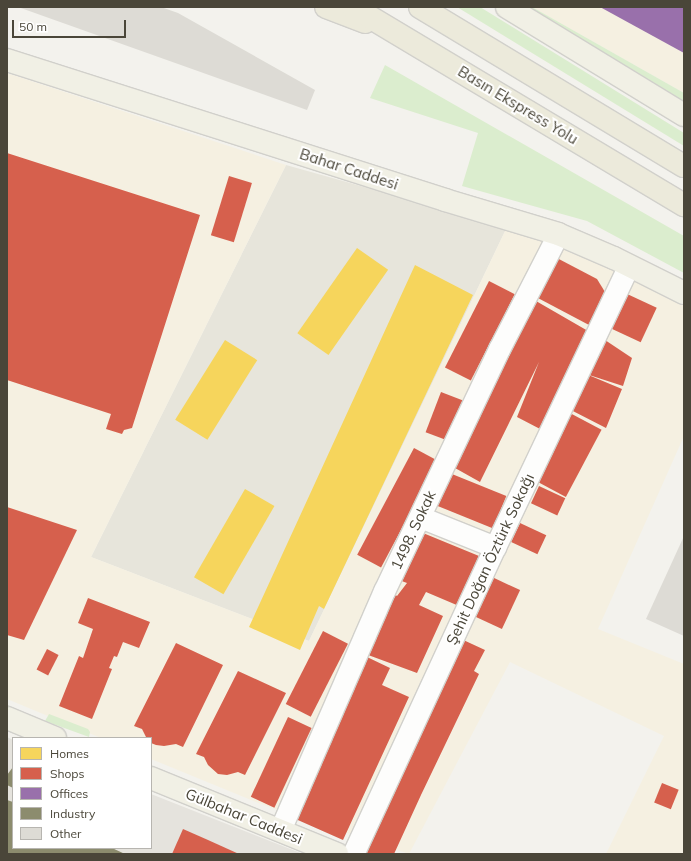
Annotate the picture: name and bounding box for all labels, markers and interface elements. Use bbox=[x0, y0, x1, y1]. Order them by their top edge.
scale bar bbox=[14, 12, 128, 38]
text: 50 m bbox=[19, 19, 47, 34]
street label: Basın Ekspress Yolu bbox=[455, 62, 581, 148]
street label: Bahar Caddesi bbox=[297, 145, 401, 193]
street label: Şehit Doğan Öztürk Sokağı bbox=[442, 470, 538, 648]
street label: 1498. Sokak bbox=[387, 487, 439, 573]
legend bbox=[12, 737, 152, 849]
text: Homes bbox=[50, 746, 89, 761]
text: Shops bbox=[50, 766, 85, 781]
street label: Gülbahar Caddesi bbox=[183, 784, 305, 848]
text: Offices bbox=[50, 786, 88, 801]
text: Industry bbox=[50, 806, 95, 821]
text: Other bbox=[50, 826, 81, 841]

